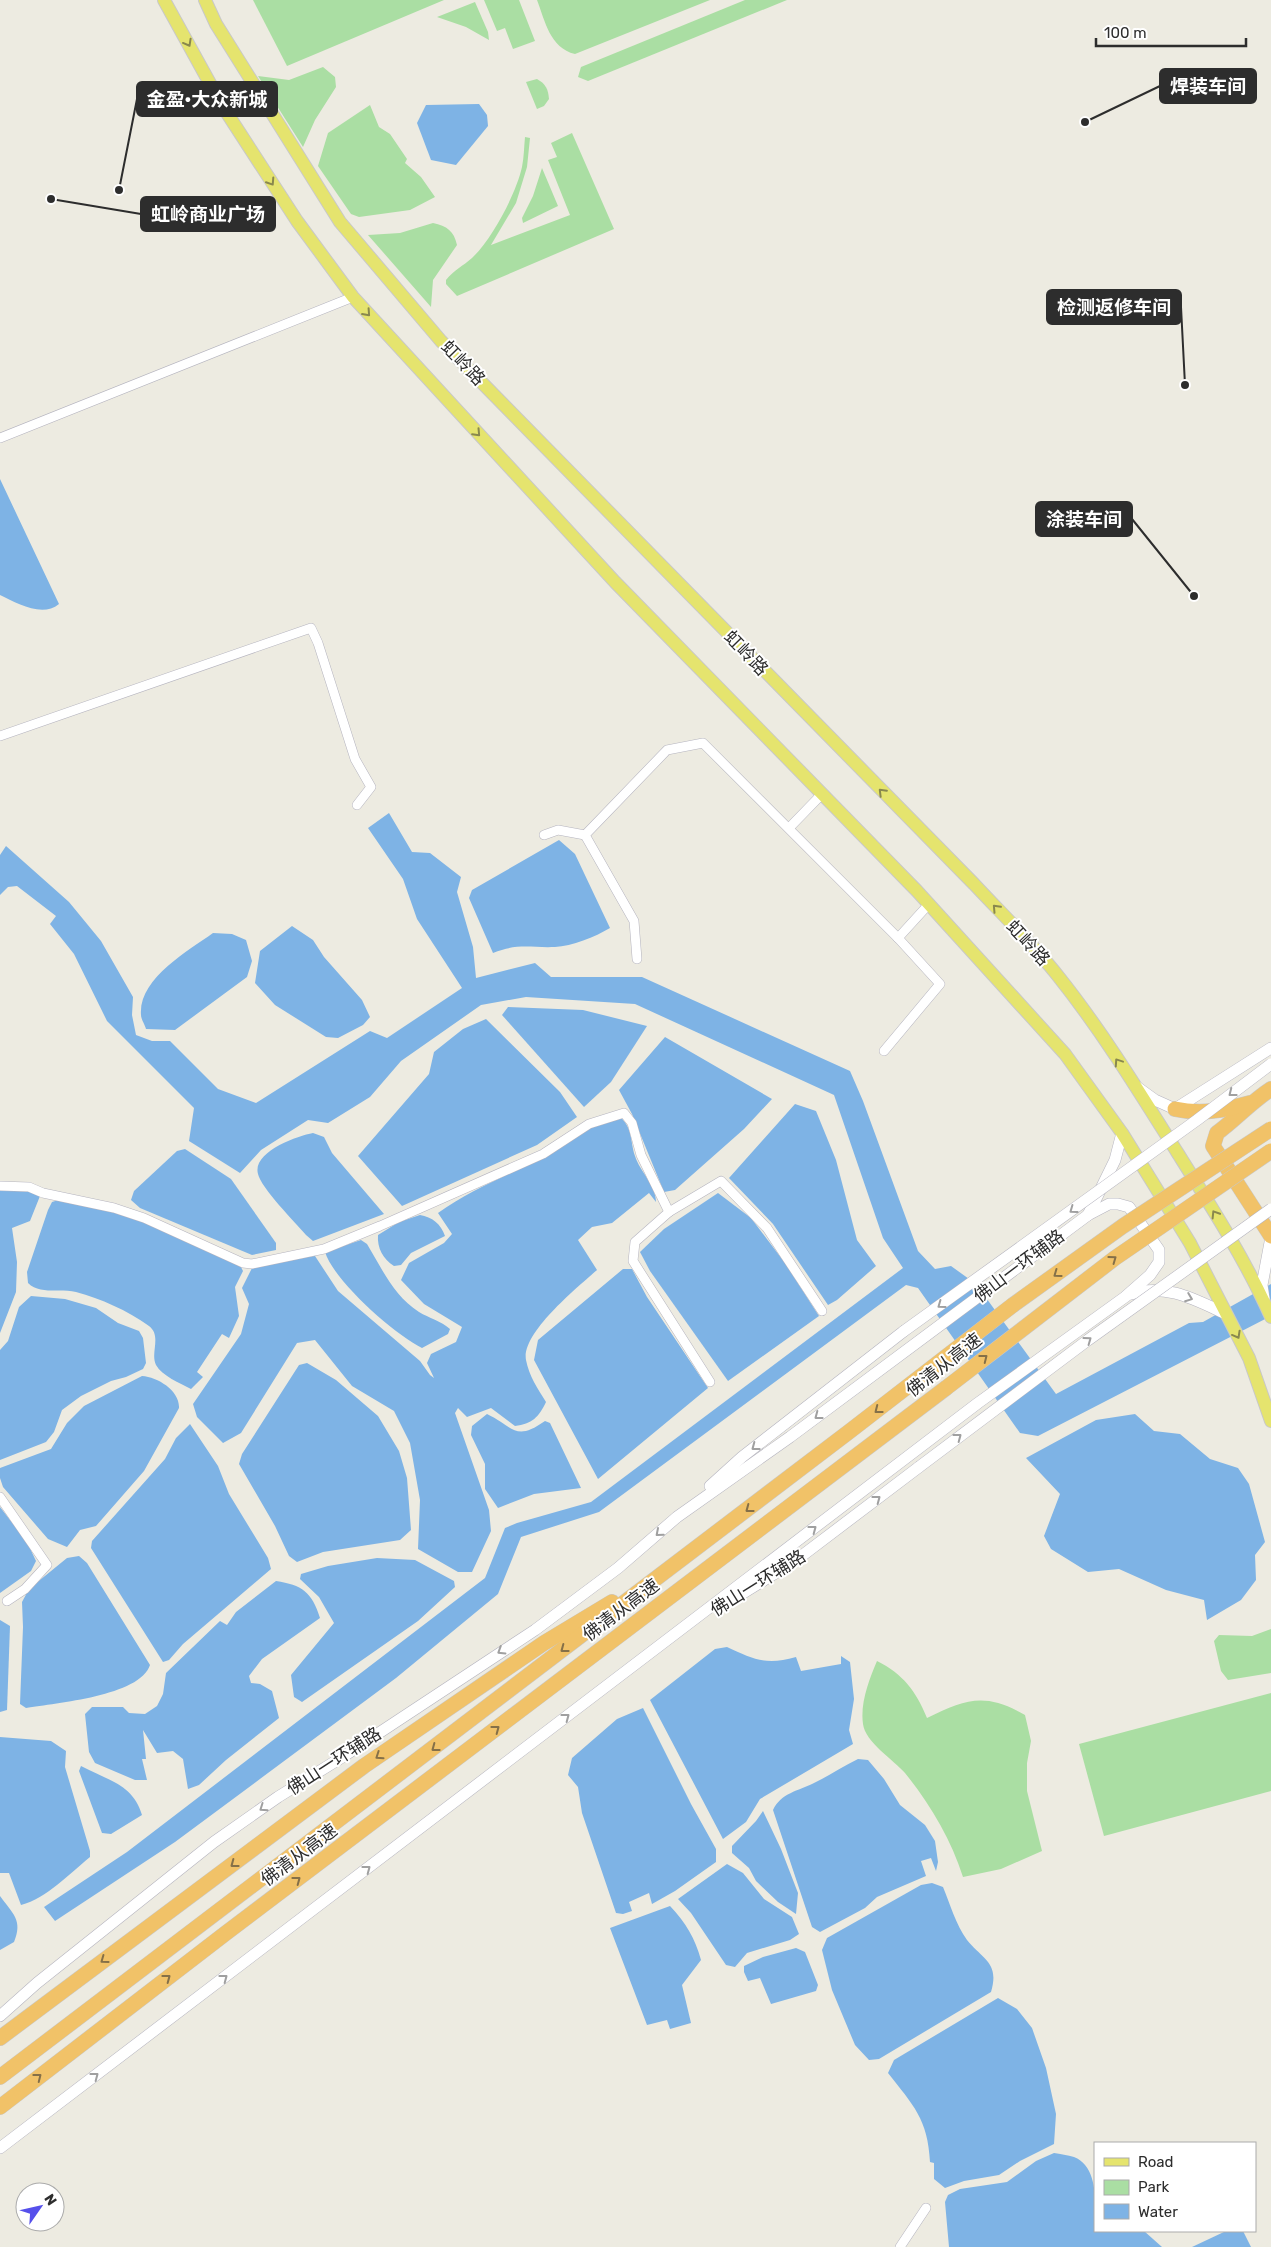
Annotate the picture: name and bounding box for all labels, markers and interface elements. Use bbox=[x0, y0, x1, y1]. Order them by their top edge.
scale bar bbox=[1096, 15, 1246, 47]
text: 100 m bbox=[1104, 24, 1146, 42]
one-way arrow bbox=[181, 37, 191, 46]
callout: 焊装车间 bbox=[1160, 69, 1256, 103]
text: 焊装车间 bbox=[1170, 75, 1246, 98]
callout: 金盈·大众新城 bbox=[137, 82, 277, 116]
text: 金盈·大众新城 bbox=[147, 88, 267, 111]
one-way arrow bbox=[265, 176, 275, 185]
callout: 虹岭商业广场 bbox=[141, 197, 275, 231]
text: 虹岭商业广场 bbox=[151, 203, 265, 226]
callout: 检测返修车间 bbox=[1047, 290, 1181, 324]
text: 检测返修车间 bbox=[1057, 296, 1171, 319]
one-way arrow bbox=[361, 307, 370, 316]
street label: 虹岭路 bbox=[436, 336, 490, 390]
one-way arrow bbox=[471, 427, 480, 436]
callout: 涂装车间 bbox=[1036, 502, 1132, 536]
text: 涂装车间 bbox=[1046, 508, 1122, 531]
street label: 虹岭路 bbox=[719, 626, 773, 680]
one-way arrow bbox=[879, 788, 888, 797]
one-way arrow bbox=[993, 904, 1002, 913]
street label: 虹岭路 bbox=[1002, 916, 1054, 970]
one-way arrow bbox=[1115, 1058, 1125, 1067]
one-way arrow bbox=[1229, 1088, 1238, 1096]
one-way arrow bbox=[1069, 1204, 1078, 1213]
one-way arrow bbox=[1212, 1210, 1222, 1219]
street label: 佛山一环辅路 bbox=[969, 1225, 1069, 1307]
one-way arrow bbox=[1108, 1256, 1117, 1265]
one-way arrow bbox=[1054, 1268, 1063, 1276]
one-way arrow bbox=[1184, 1292, 1193, 1302]
one-way arrow bbox=[937, 1299, 947, 1308]
street label: 佛清从高速 bbox=[902, 1329, 986, 1401]
one-way arrow bbox=[1230, 1330, 1240, 1339]
one-way arrow bbox=[1082, 1337, 1092, 1346]
one-way arrow bbox=[979, 1354, 988, 1363]
one-way arrow bbox=[874, 1404, 884, 1413]
one-way arrow bbox=[814, 1410, 824, 1419]
one-way arrow bbox=[952, 1434, 962, 1443]
one-way arrow bbox=[752, 1441, 761, 1449]
one-way arrow bbox=[871, 1496, 881, 1505]
one-way arrow bbox=[746, 1503, 755, 1511]
one-way arrow bbox=[807, 1526, 817, 1535]
one-way arrow bbox=[655, 1527, 664, 1536]
street label: 佛山一环辅路 bbox=[706, 1545, 810, 1621]
street label: 佛清从高速 bbox=[578, 1574, 664, 1646]
one-way arrow bbox=[561, 1644, 570, 1652]
one-way arrow bbox=[497, 1645, 506, 1655]
one-way arrow bbox=[560, 1715, 569, 1723]
street label: 佛山一环辅路 bbox=[283, 1722, 385, 1800]
one-way arrow bbox=[490, 1726, 499, 1734]
one-way arrow bbox=[431, 1742, 441, 1751]
one-way arrow bbox=[375, 1750, 384, 1759]
one-way arrow bbox=[259, 1802, 268, 1811]
street label: 佛清从高速 bbox=[256, 1819, 342, 1891]
one-way arrow bbox=[231, 1858, 240, 1866]
one-way arrow bbox=[361, 1866, 370, 1874]
one-way arrow bbox=[291, 1877, 301, 1886]
one-way arrow bbox=[101, 1955, 110, 1963]
one-way arrow bbox=[161, 1975, 171, 1984]
one-way arrow bbox=[218, 1975, 227, 1983]
one-way arrow bbox=[89, 2073, 98, 2082]
one-way arrow bbox=[32, 2075, 41, 2083]
legend bbox=[1094, 2142, 1256, 2232]
text: Road bbox=[1138, 2153, 1174, 2171]
text: Park bbox=[1138, 2178, 1169, 2196]
north arrow bbox=[15, 2182, 65, 2232]
text: N bbox=[40, 2191, 60, 2209]
text: Water bbox=[1138, 2203, 1178, 2221]

